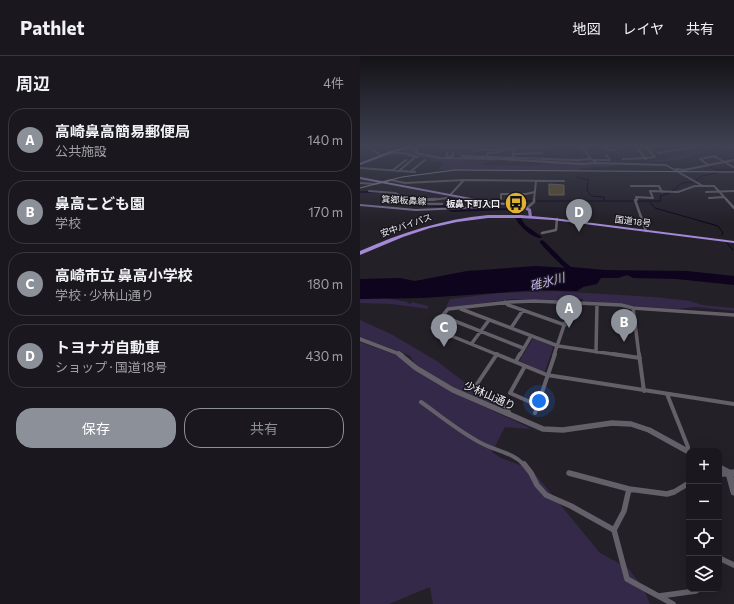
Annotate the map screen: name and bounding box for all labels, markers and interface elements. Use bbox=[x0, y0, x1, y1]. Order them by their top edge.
text: Pathlet bbox=[20, 16, 85, 39]
text: 地図 bbox=[572, 20, 600, 37]
text: レイヤ bbox=[622, 20, 664, 37]
text: 共有 bbox=[686, 20, 714, 37]
text: 周辺 bbox=[16, 73, 50, 94]
text: 4件 bbox=[323, 75, 344, 91]
text: 高崎鼻高簡易郵便局 bbox=[55, 122, 190, 140]
text: A bbox=[25, 132, 35, 148]
text: 140 m bbox=[307, 132, 343, 148]
text: 公共施設 bbox=[55, 143, 107, 159]
bus stop icon: 板鼻下町入口 bbox=[503, 190, 529, 216]
street label: 箕郷板鼻線 bbox=[381, 193, 428, 207]
text: 鼻高こども園 bbox=[55, 194, 145, 212]
place label: 板鼻下町入口 bbox=[446, 198, 500, 209]
pin: D bbox=[566, 199, 592, 232]
text: B bbox=[26, 204, 34, 220]
text: 170 m bbox=[308, 204, 343, 220]
street label: 安中バイパス bbox=[379, 211, 433, 239]
street label: 国道18号 bbox=[614, 213, 652, 229]
text: 学校 bbox=[55, 215, 81, 231]
text: 高崎市立 鼻高小学校 bbox=[55, 266, 193, 284]
water label: 碓氷川 bbox=[528, 269, 568, 292]
text: C bbox=[26, 276, 34, 292]
text: 180 m bbox=[307, 276, 343, 292]
text: 学校 · 少林山通り bbox=[55, 287, 154, 303]
pin: A bbox=[556, 295, 582, 328]
pin: B bbox=[611, 309, 637, 342]
pin: C bbox=[431, 314, 457, 347]
text: トヨナガ自動車 bbox=[55, 338, 160, 356]
text: D bbox=[25, 348, 35, 364]
text: 430 m bbox=[305, 348, 343, 364]
text: ショップ · 国道18号 bbox=[55, 359, 168, 375]
street label: 少林山通り bbox=[462, 378, 518, 412]
your location bbox=[529, 391, 549, 411]
button: 保存 bbox=[16, 408, 176, 448]
button: 共有 bbox=[184, 408, 344, 448]
map controls bbox=[686, 448, 722, 592]
button: + bbox=[686, 448, 722, 484]
button: − bbox=[686, 484, 722, 520]
button: locate bbox=[686, 520, 722, 556]
button: layers bbox=[686, 556, 722, 592]

